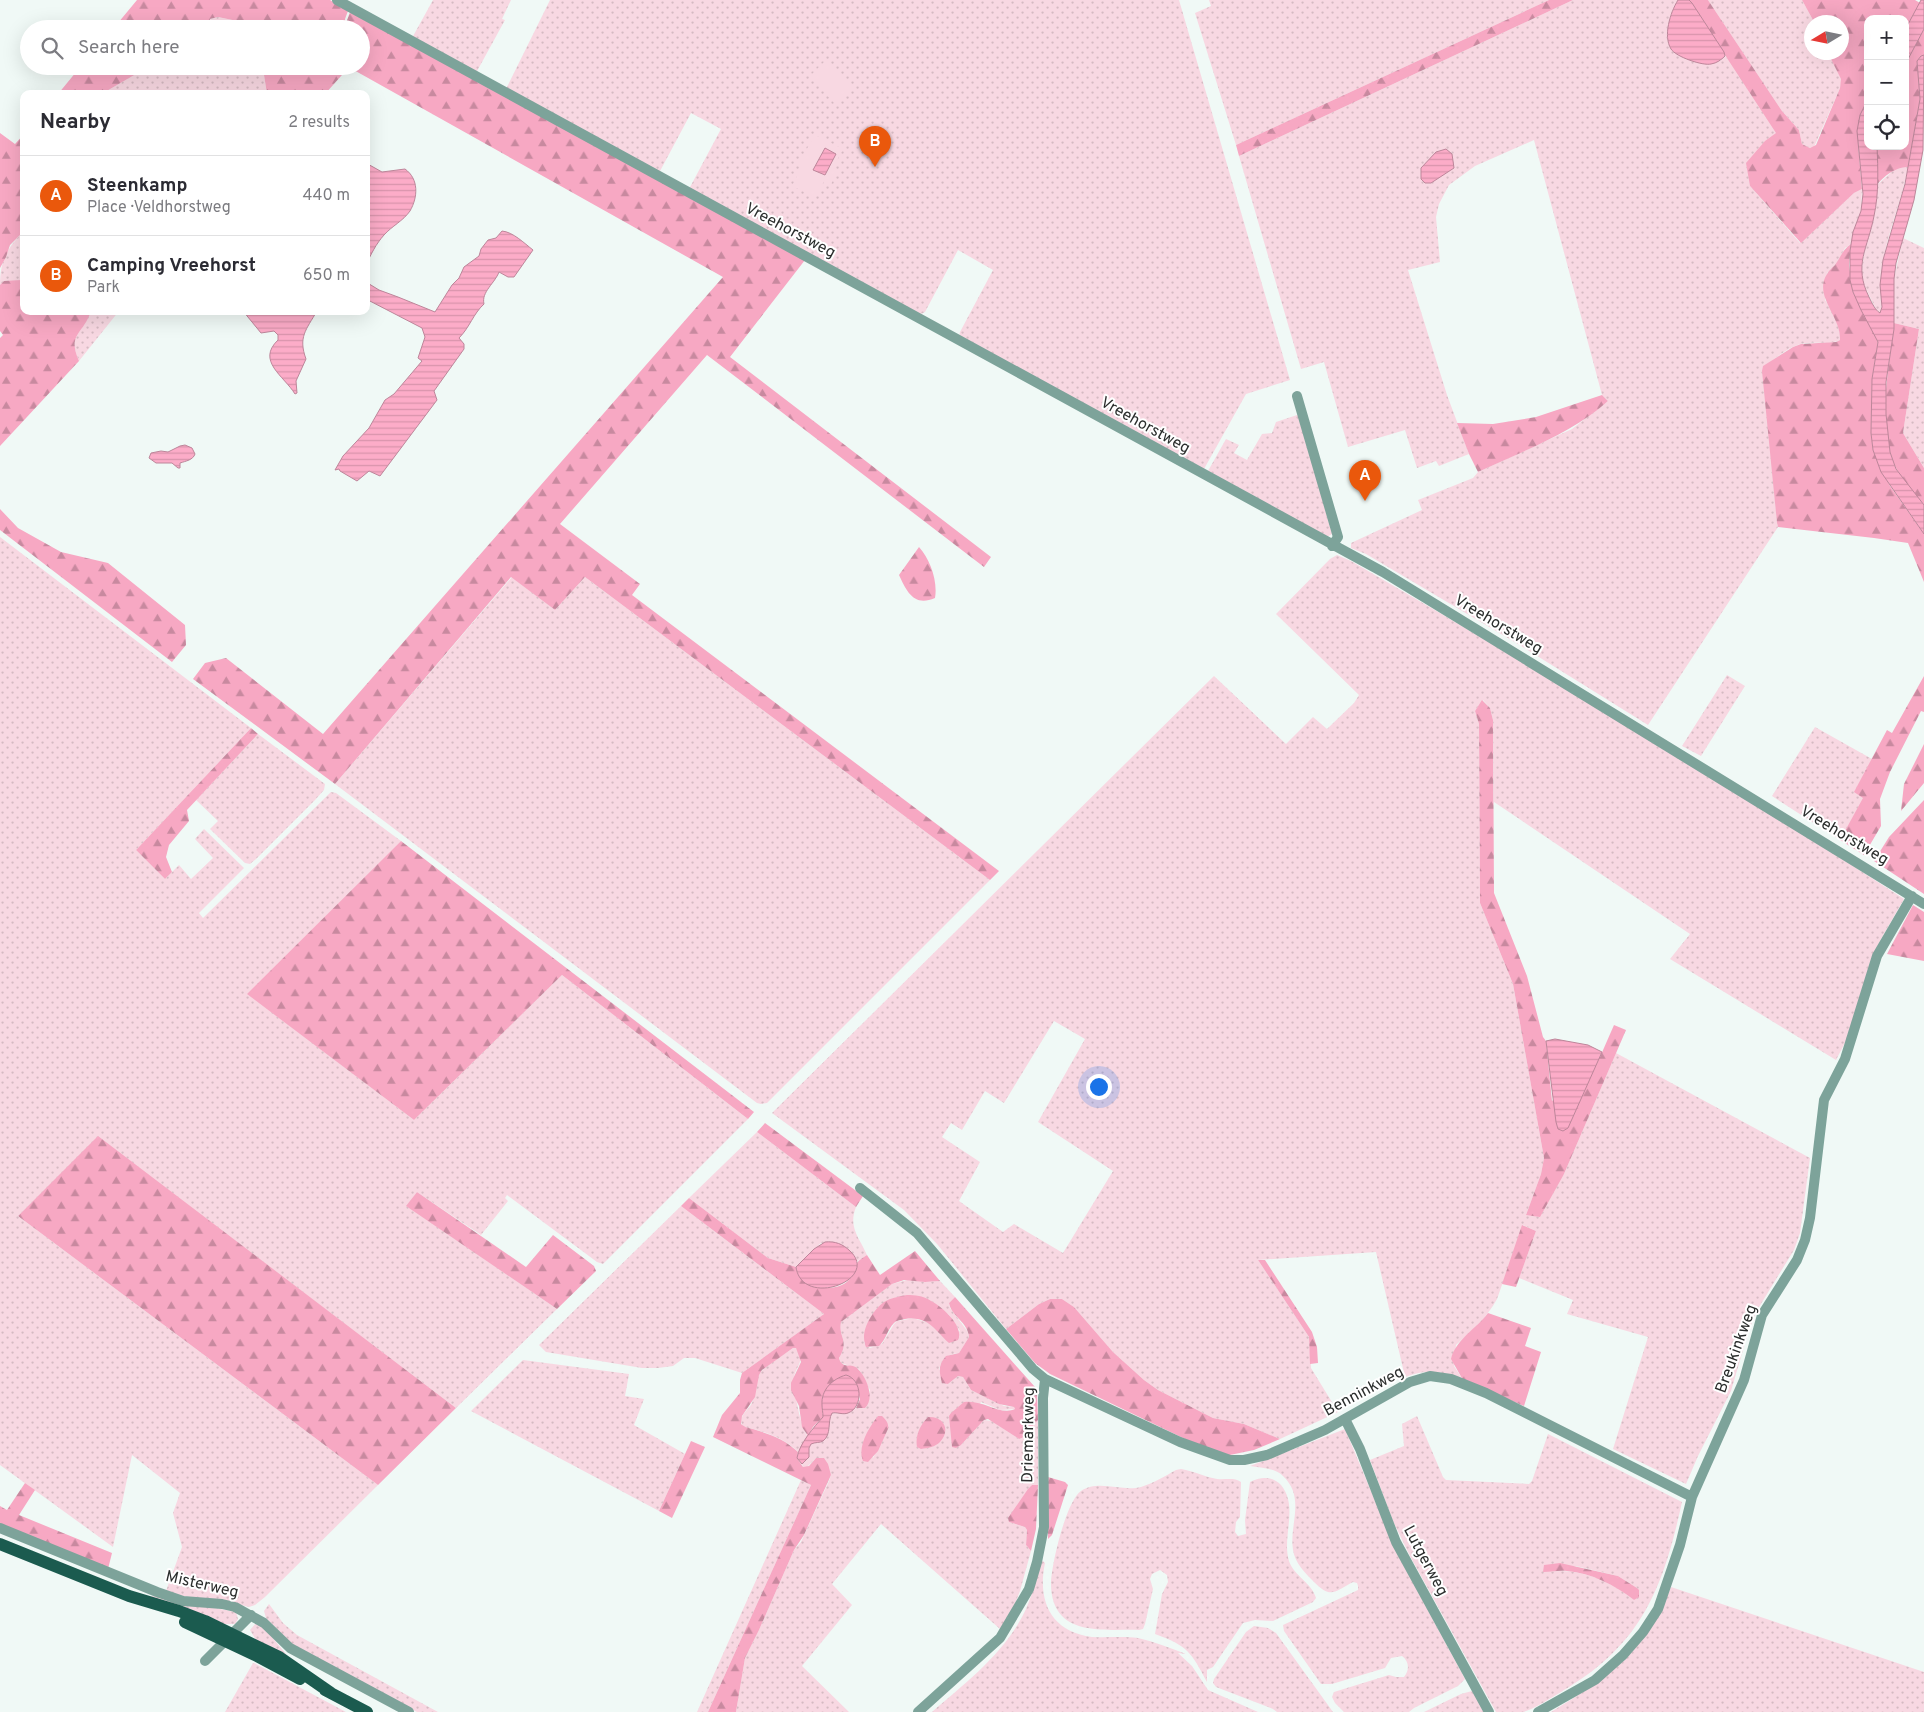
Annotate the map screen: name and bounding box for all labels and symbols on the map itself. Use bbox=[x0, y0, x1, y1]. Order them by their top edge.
north arrow bbox=[1804, 15, 1849, 60]
pin: B bbox=[859, 126, 891, 167]
street label: Vreehorstweg bbox=[741, 199, 839, 263]
street label: Vreehorstweg bbox=[1097, 393, 1193, 459]
pin: A bbox=[1349, 460, 1381, 501]
street label: Vreehorstweg bbox=[1450, 591, 1546, 659]
street label: Vreehorstweg bbox=[1796, 802, 1892, 870]
your location bbox=[1086, 1074, 1112, 1100]
street label: Breukinkweg bbox=[1712, 1302, 1762, 1396]
street label: Benninkweg bbox=[1320, 1362, 1408, 1422]
street label: Driemarkweg bbox=[1018, 1387, 1040, 1483]
street label: Lutgerweg bbox=[1398, 1522, 1452, 1600]
street label: Misterweg bbox=[164, 1567, 240, 1603]

